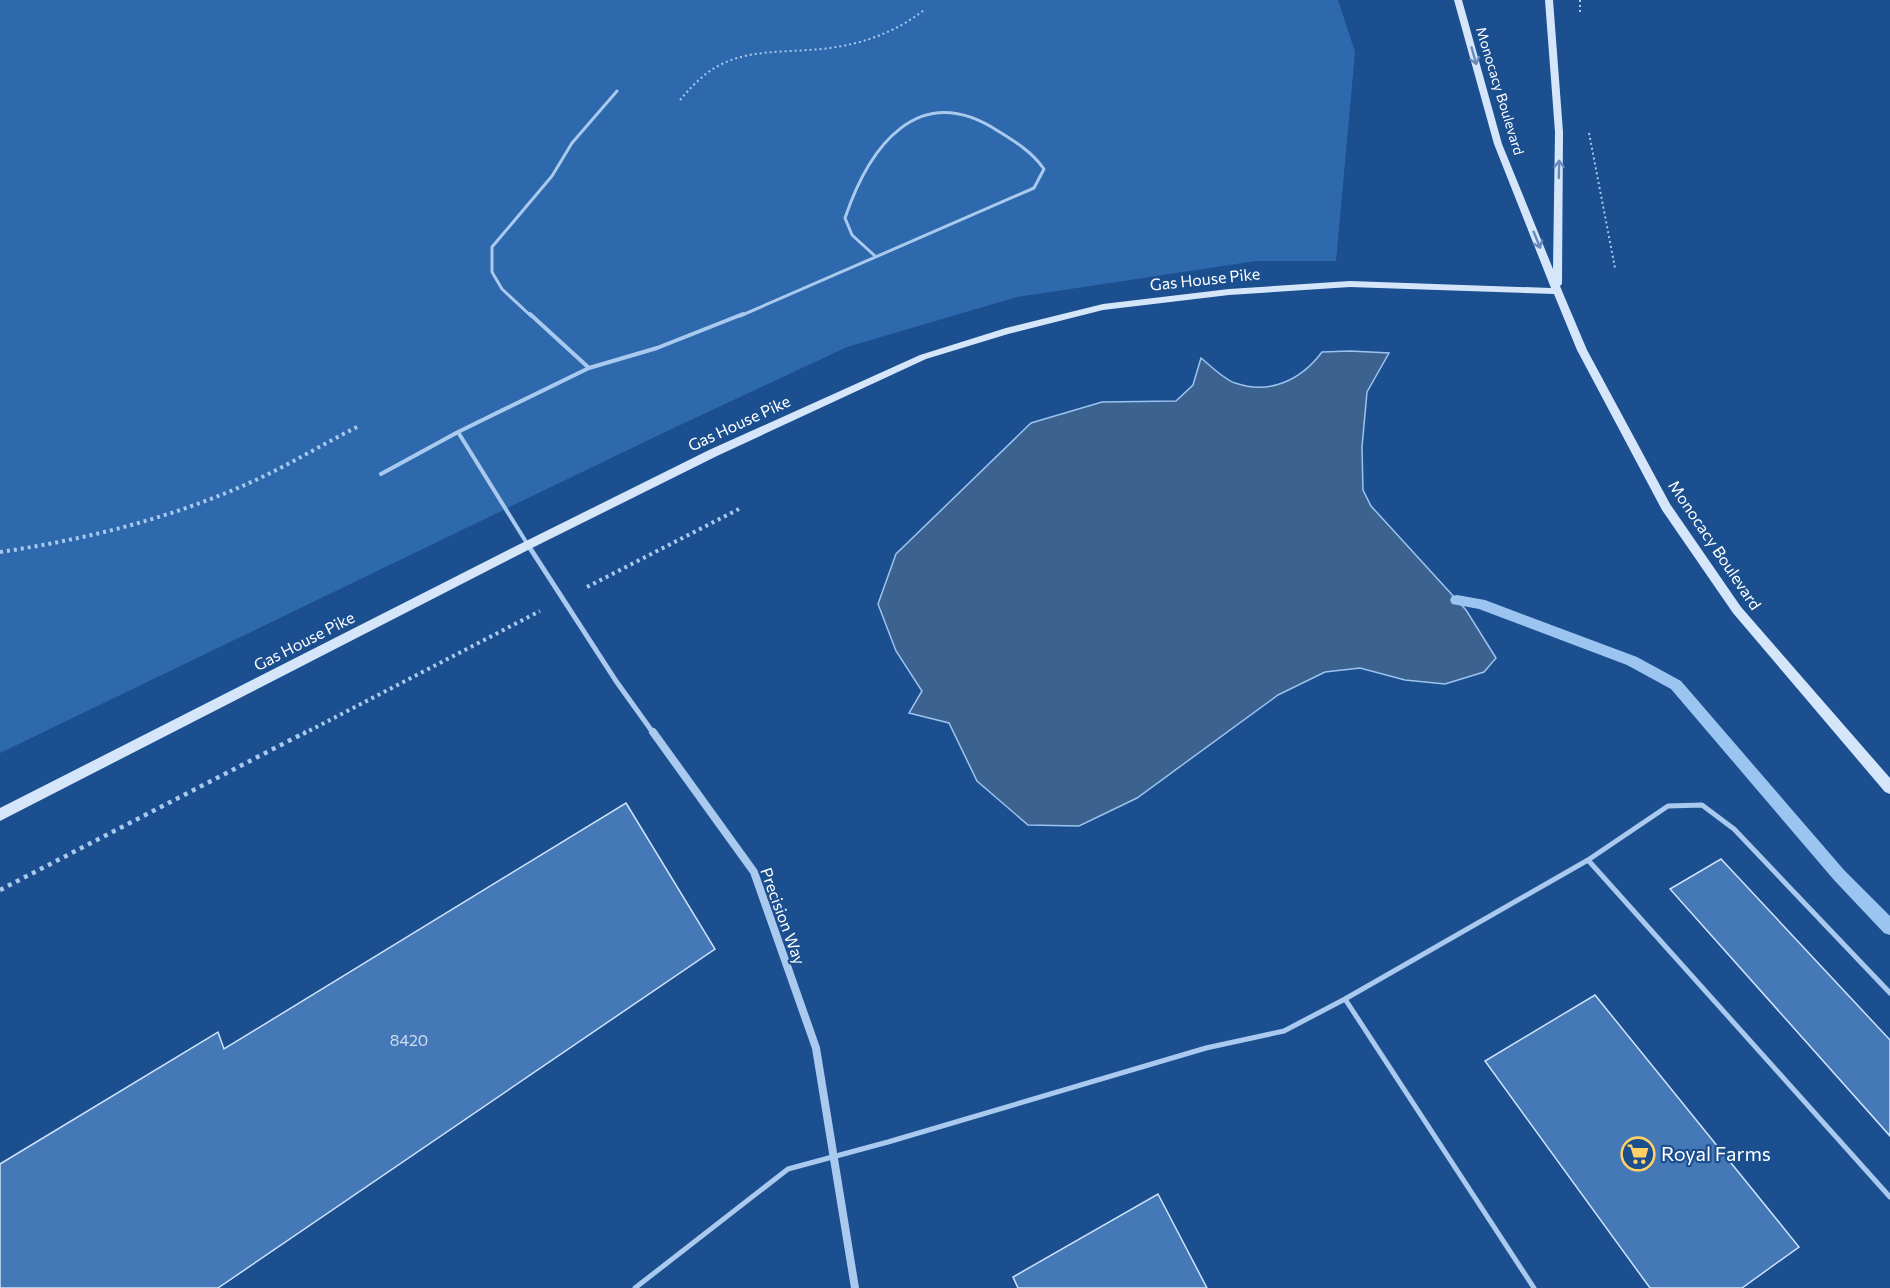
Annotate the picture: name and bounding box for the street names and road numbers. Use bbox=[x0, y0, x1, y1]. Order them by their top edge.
street label: Monocacy Boulevard bbox=[1473, 25, 1528, 157]
street label: Gas House Pike bbox=[1149, 263, 1261, 294]
street label: Gas House Pike bbox=[685, 391, 793, 455]
street label: Monocacy Boulevard bbox=[1665, 476, 1766, 613]
street label: Gas House Pike bbox=[250, 607, 357, 674]
street label: Precision Way bbox=[757, 865, 810, 967]

